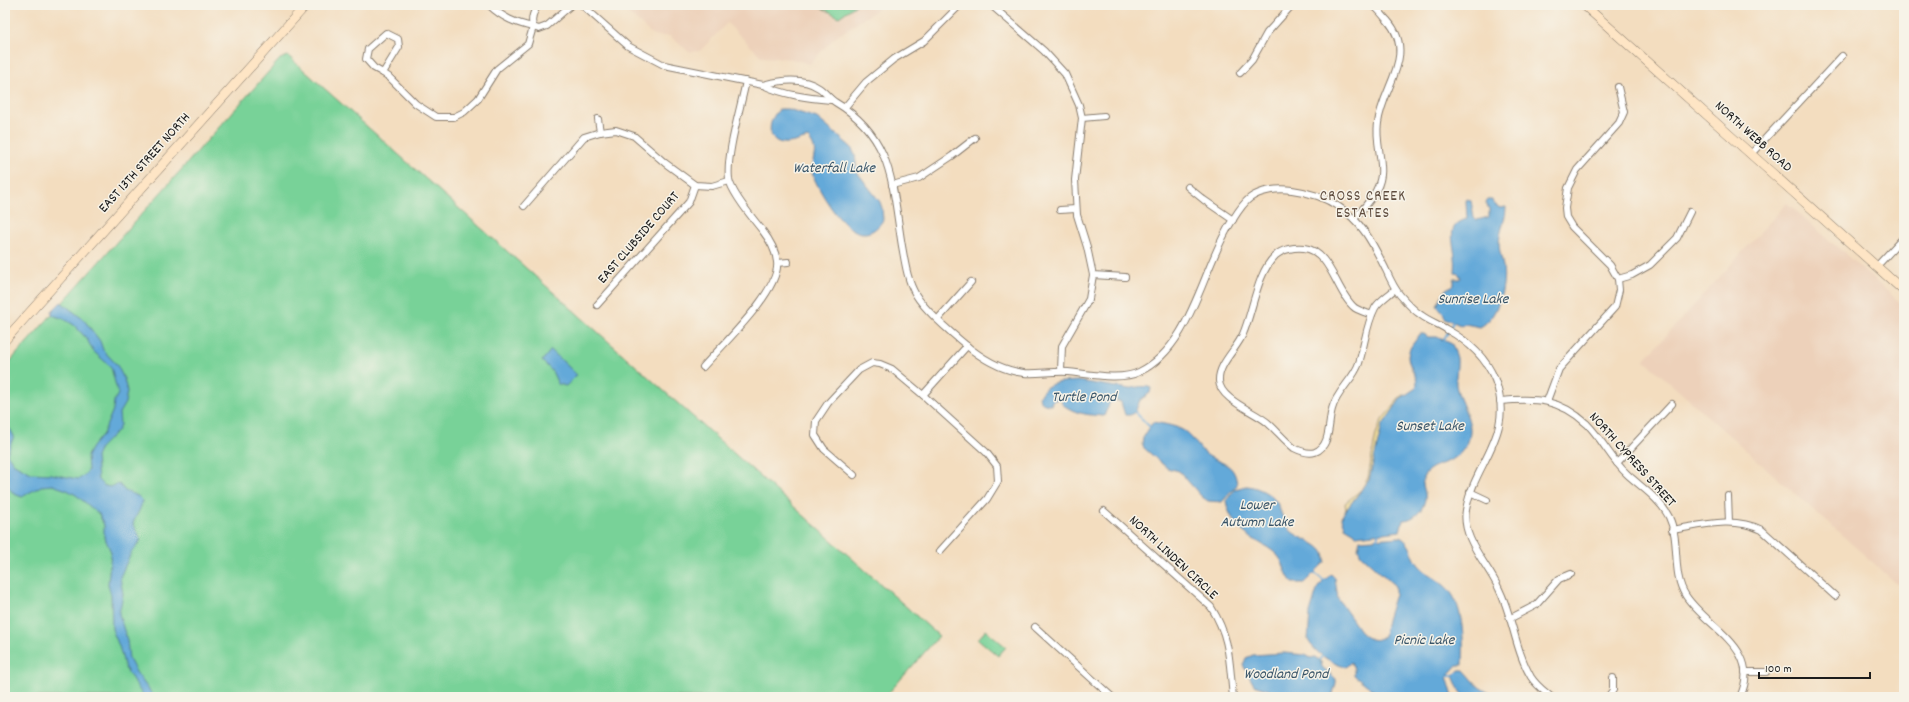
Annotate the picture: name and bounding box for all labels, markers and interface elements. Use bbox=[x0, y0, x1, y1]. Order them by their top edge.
street label: NORTH WEBB ROAD bbox=[1710, 97, 1796, 177]
street label: EAST 13TH STREET NORTH bbox=[94, 108, 196, 218]
water label: Waterfall Lake bbox=[793, 158, 876, 180]
district label: CROSS CREEK ESTATES bbox=[1320, 186, 1406, 225]
street label: EAST CLUBSIDE COURT bbox=[593, 187, 685, 288]
water label: Sunrise Lake bbox=[1438, 289, 1510, 311]
water label: Turtle Pond bbox=[1052, 387, 1118, 409]
street label: NORTH CYPRESS STREET bbox=[1584, 408, 1680, 512]
water label: Sunset Lake bbox=[1396, 416, 1465, 438]
water label: Lower Autumn Lake bbox=[1220, 495, 1295, 534]
street label: NORTH LINDEN CIRCLE bbox=[1124, 511, 1223, 605]
water label: Picnic Lake bbox=[1394, 630, 1456, 652]
scale bar bbox=[1759, 654, 1870, 680]
text: 100 m bbox=[1765, 661, 1792, 678]
water label: Woodland Pond bbox=[1244, 664, 1330, 686]

